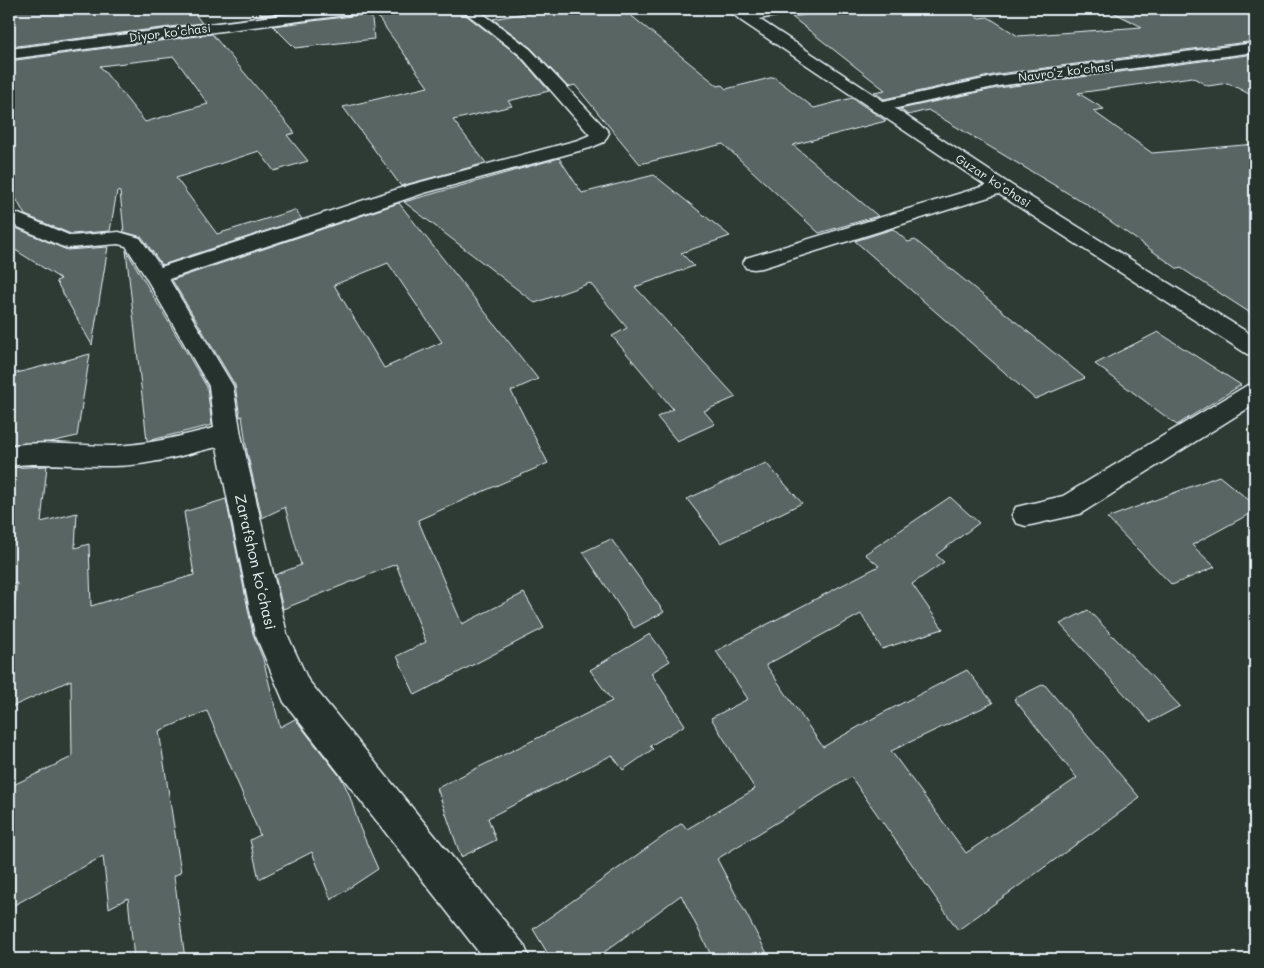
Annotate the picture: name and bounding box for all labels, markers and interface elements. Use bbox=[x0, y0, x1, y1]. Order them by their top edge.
street label: Diyor koʻchasi bbox=[128, 19, 212, 45]
street label: Navroʻz koʻchasi bbox=[1017, 57, 1115, 85]
street label: Guzar koʻchasi bbox=[953, 150, 1034, 210]
street label: Zarafshon koʻchasi bbox=[231, 492, 281, 632]

